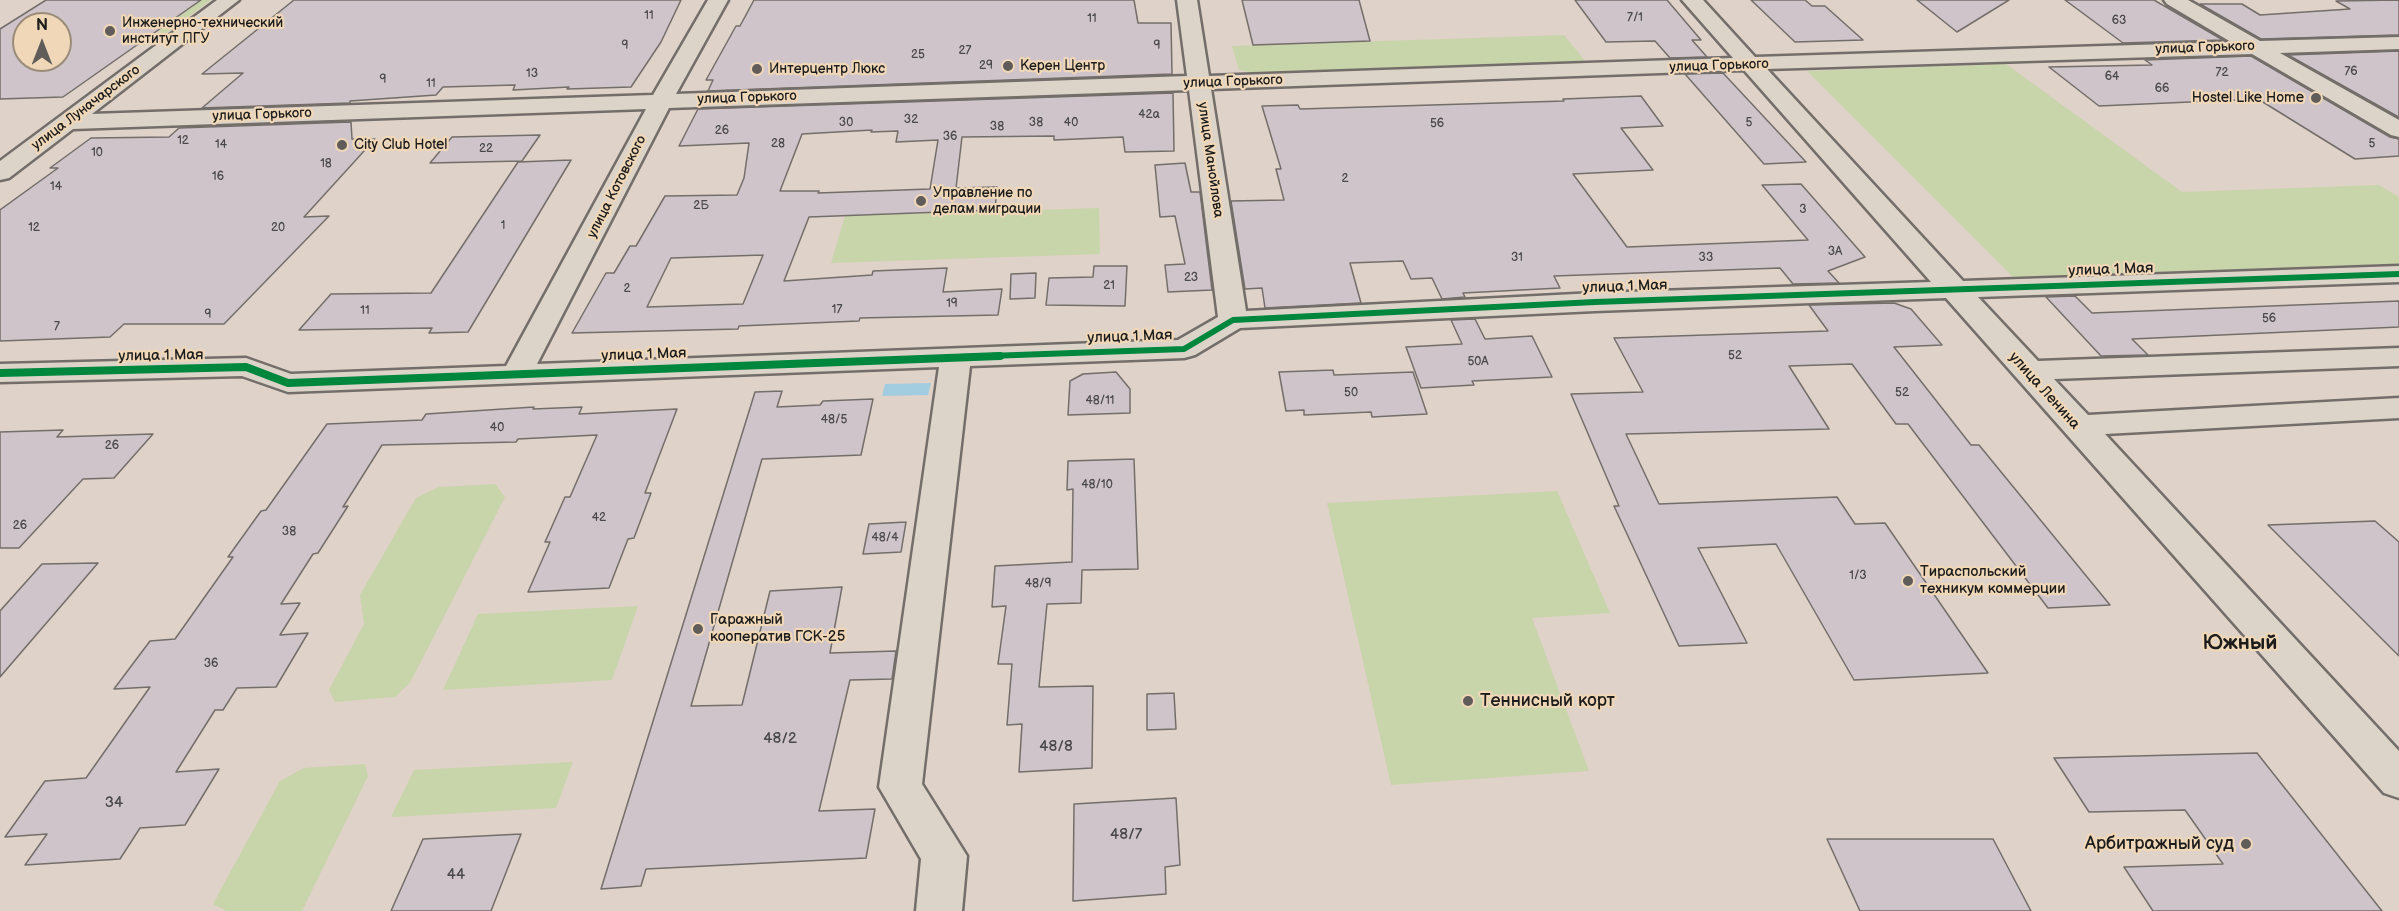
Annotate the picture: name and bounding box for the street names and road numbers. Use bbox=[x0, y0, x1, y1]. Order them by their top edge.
street label: улица Горького bbox=[2155, 38, 2255, 58]
street label: улица Горького bbox=[1669, 56, 1769, 76]
street label: улица Луначарского bbox=[29, 62, 143, 154]
street label: улица Горького bbox=[1183, 72, 1283, 92]
street label: улица Горького bbox=[697, 88, 797, 108]
street label: улица Манойлова bbox=[1194, 101, 1226, 219]
street label: улица Горького bbox=[212, 105, 312, 125]
street label: улица Котовского bbox=[584, 133, 650, 241]
street label: улица 1 Мая bbox=[2068, 260, 2154, 280]
street label: улица 1 Мая bbox=[1582, 277, 1668, 297]
street label: улица 1 Мая bbox=[1087, 327, 1173, 347]
street label: улица 1 Мая bbox=[601, 345, 687, 365]
street label: улица 1 Мая bbox=[118, 346, 204, 366]
street label: улица Ленина bbox=[2005, 349, 2083, 433]

